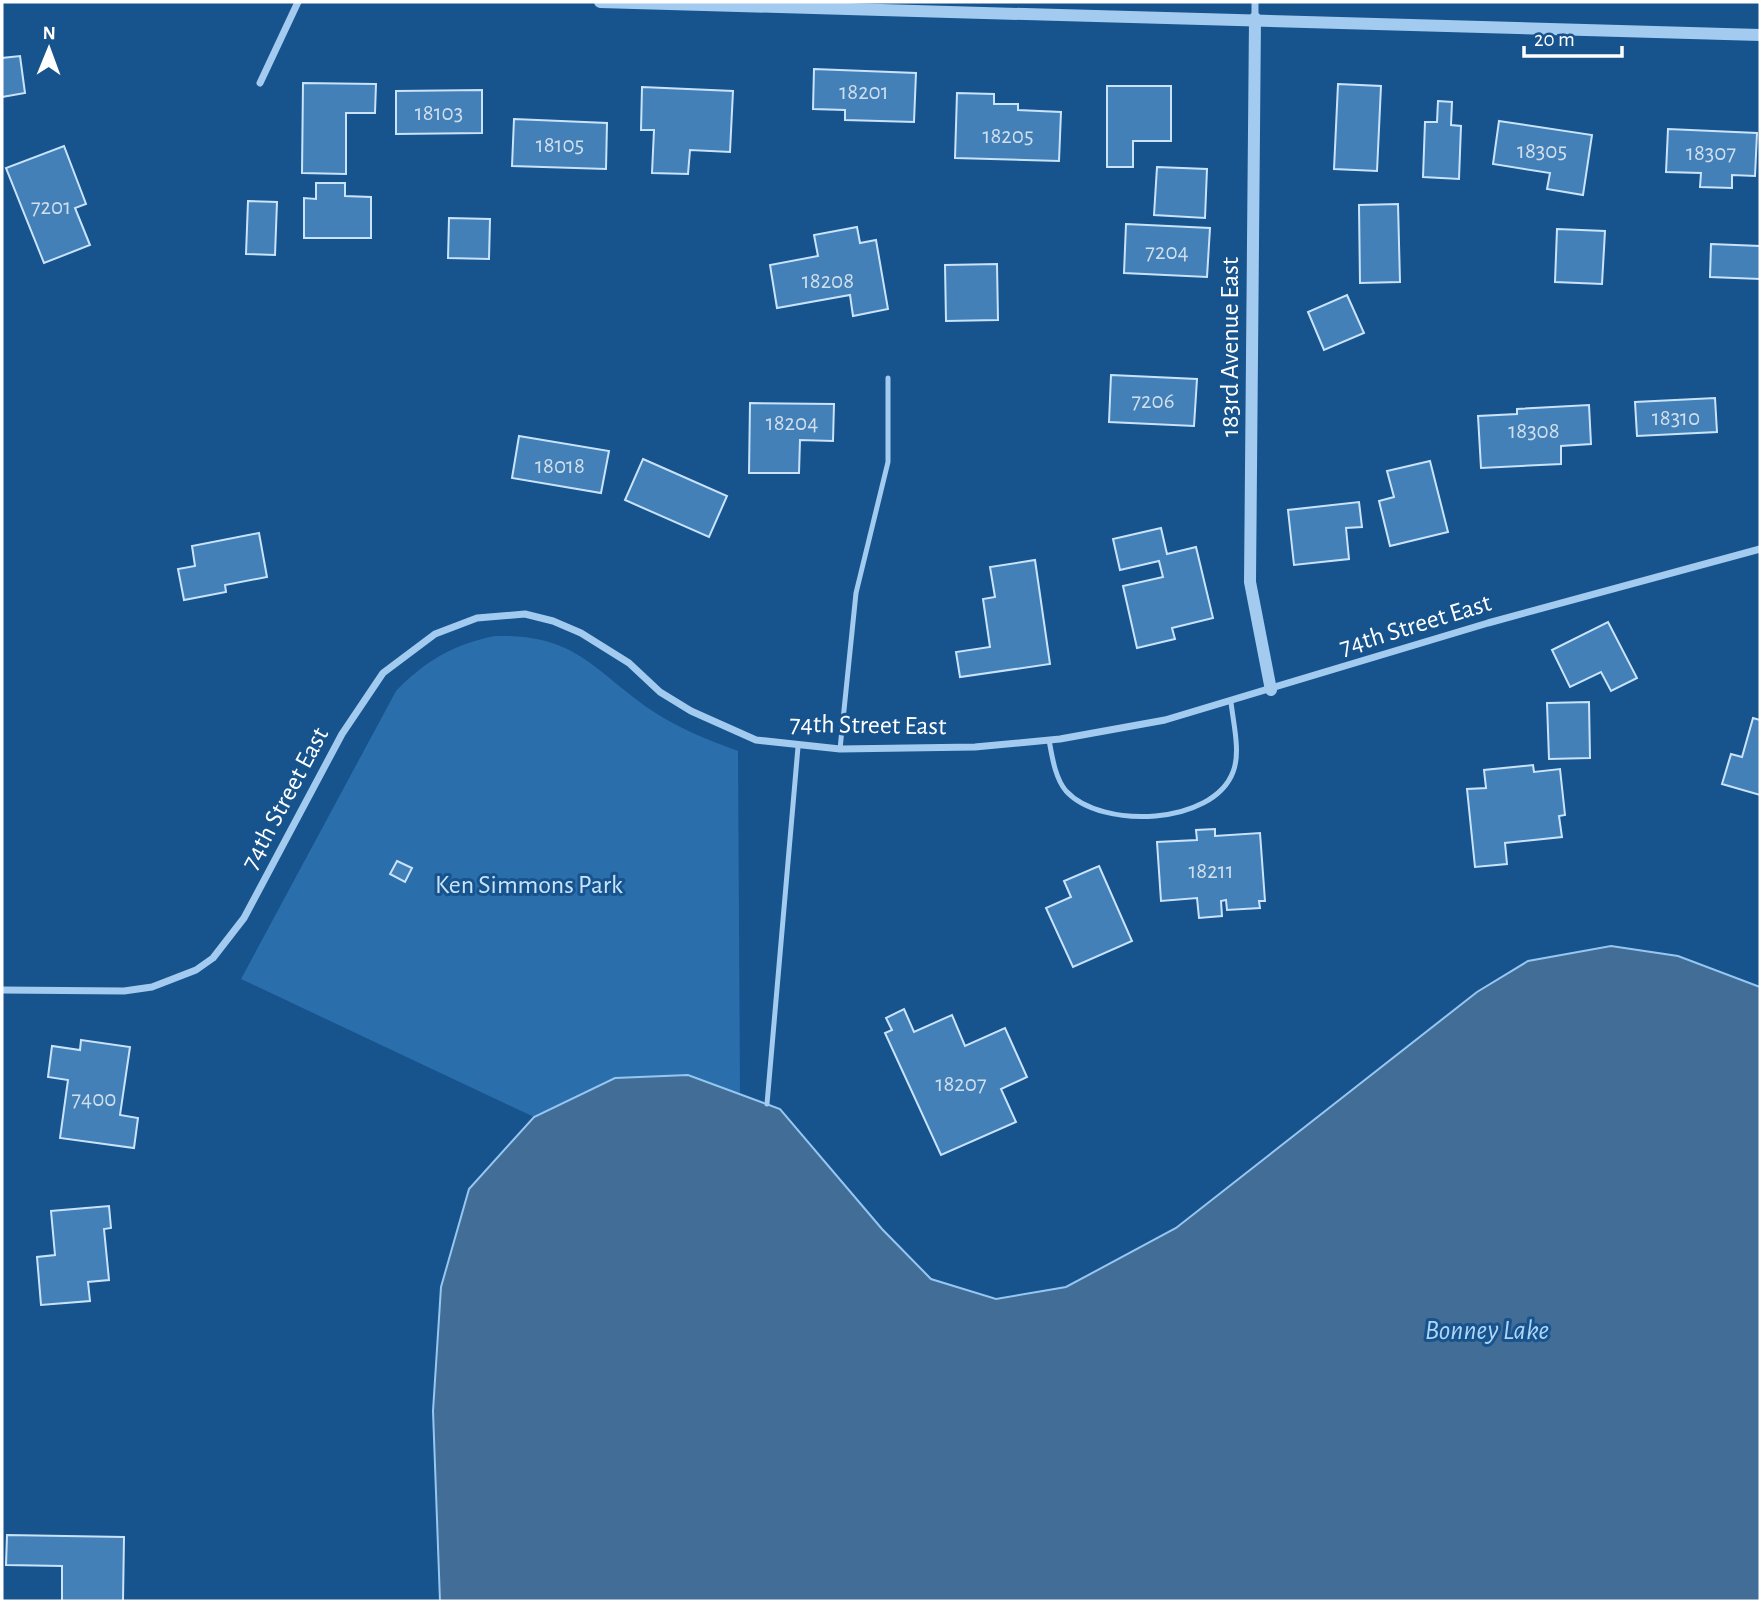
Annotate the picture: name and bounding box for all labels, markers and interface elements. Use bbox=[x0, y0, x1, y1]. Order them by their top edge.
north arrow bbox=[14, 14, 84, 84]
scale bar bbox=[1524, 14, 1622, 58]
text: N bbox=[42, 24, 56, 43]
text: 20 m bbox=[1534, 29, 1575, 50]
house number: 18201 bbox=[839, 81, 889, 104]
house number: 18103 bbox=[415, 102, 463, 125]
house number: 18205 bbox=[982, 125, 1034, 148]
house number: 18105 bbox=[536, 134, 584, 157]
house number: 18305 bbox=[1517, 140, 1567, 163]
house number: 18307 bbox=[1686, 142, 1736, 165]
house number: 7201 bbox=[31, 196, 71, 219]
house number: 7204 bbox=[1145, 241, 1189, 264]
street label: 183rd Avenue East bbox=[1217, 257, 1243, 437]
house number: 18208 bbox=[802, 270, 854, 293]
house number: 7206 bbox=[1131, 390, 1175, 413]
house number: 18310 bbox=[1652, 407, 1700, 430]
house number: 18204 bbox=[766, 412, 818, 435]
house number: 18308 bbox=[1508, 420, 1560, 443]
house number: 18018 bbox=[535, 455, 585, 478]
street label: 74th Street East bbox=[1336, 590, 1494, 660]
street label: 74th Street East bbox=[789, 711, 947, 739]
street label: 74th Street East bbox=[237, 723, 333, 874]
house number: 18211 bbox=[1188, 860, 1234, 883]
park label: Ken Simmons Park bbox=[435, 872, 623, 898]
house number: 18207 bbox=[935, 1073, 987, 1096]
house number: 7400 bbox=[72, 1088, 116, 1111]
water label: Bonney Lake bbox=[1425, 1317, 1549, 1345]

